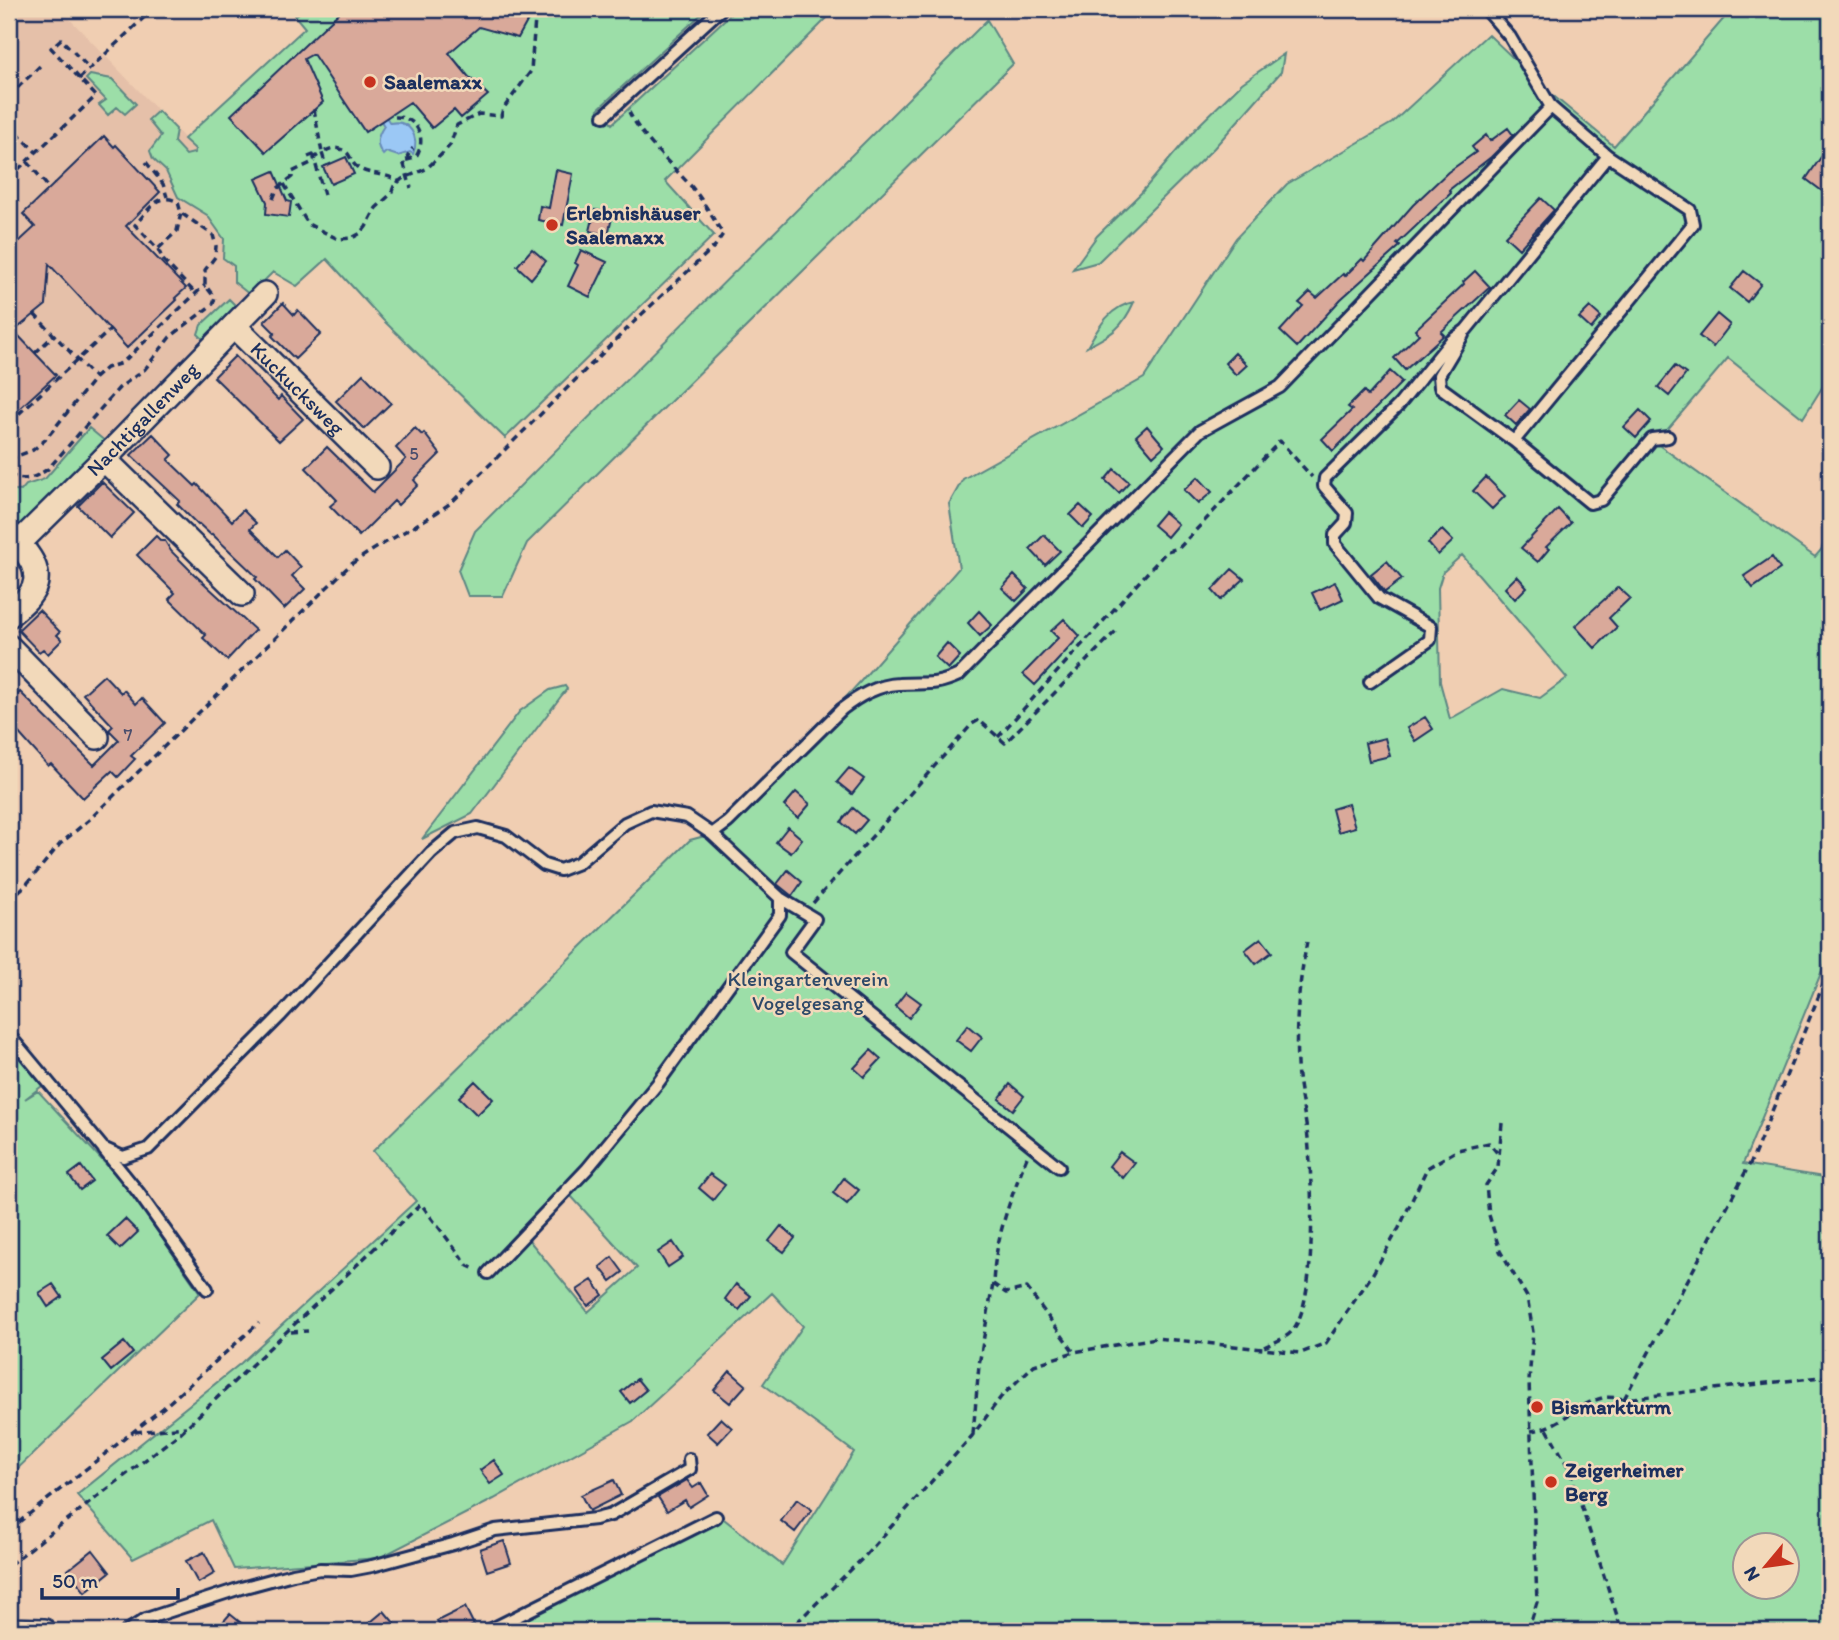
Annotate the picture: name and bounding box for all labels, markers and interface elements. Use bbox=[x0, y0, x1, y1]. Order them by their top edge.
place label: Saalemaxx bbox=[384, 69, 482, 94]
marker: Saalemaxx bbox=[362, 74, 378, 90]
place label: Erlebnishäuser Saalemaxx bbox=[566, 200, 702, 249]
marker: Erlebnishäuser Saalemaxx bbox=[544, 217, 560, 233]
street label: Kuckucksweg bbox=[245, 336, 350, 440]
street label: Nachtigallenweg bbox=[81, 357, 204, 481]
house number: 5 bbox=[409, 443, 419, 465]
house number: 7 bbox=[124, 724, 133, 746]
park label: Kleingartenverein Vogelgesang bbox=[728, 966, 888, 1015]
place label: Bismarkturm bbox=[1551, 1394, 1672, 1419]
marker: Bismarkturm bbox=[1529, 1399, 1545, 1415]
place label: Zeigerheimer Berg bbox=[1565, 1457, 1685, 1507]
marker: Zeigerheimer Berg bbox=[1543, 1474, 1559, 1490]
north arrow bbox=[1730, 1532, 1800, 1602]
scale bar bbox=[42, 1556, 178, 1600]
text: N bbox=[1738, 1563, 1765, 1585]
text: 50 m bbox=[52, 1568, 99, 1593]

